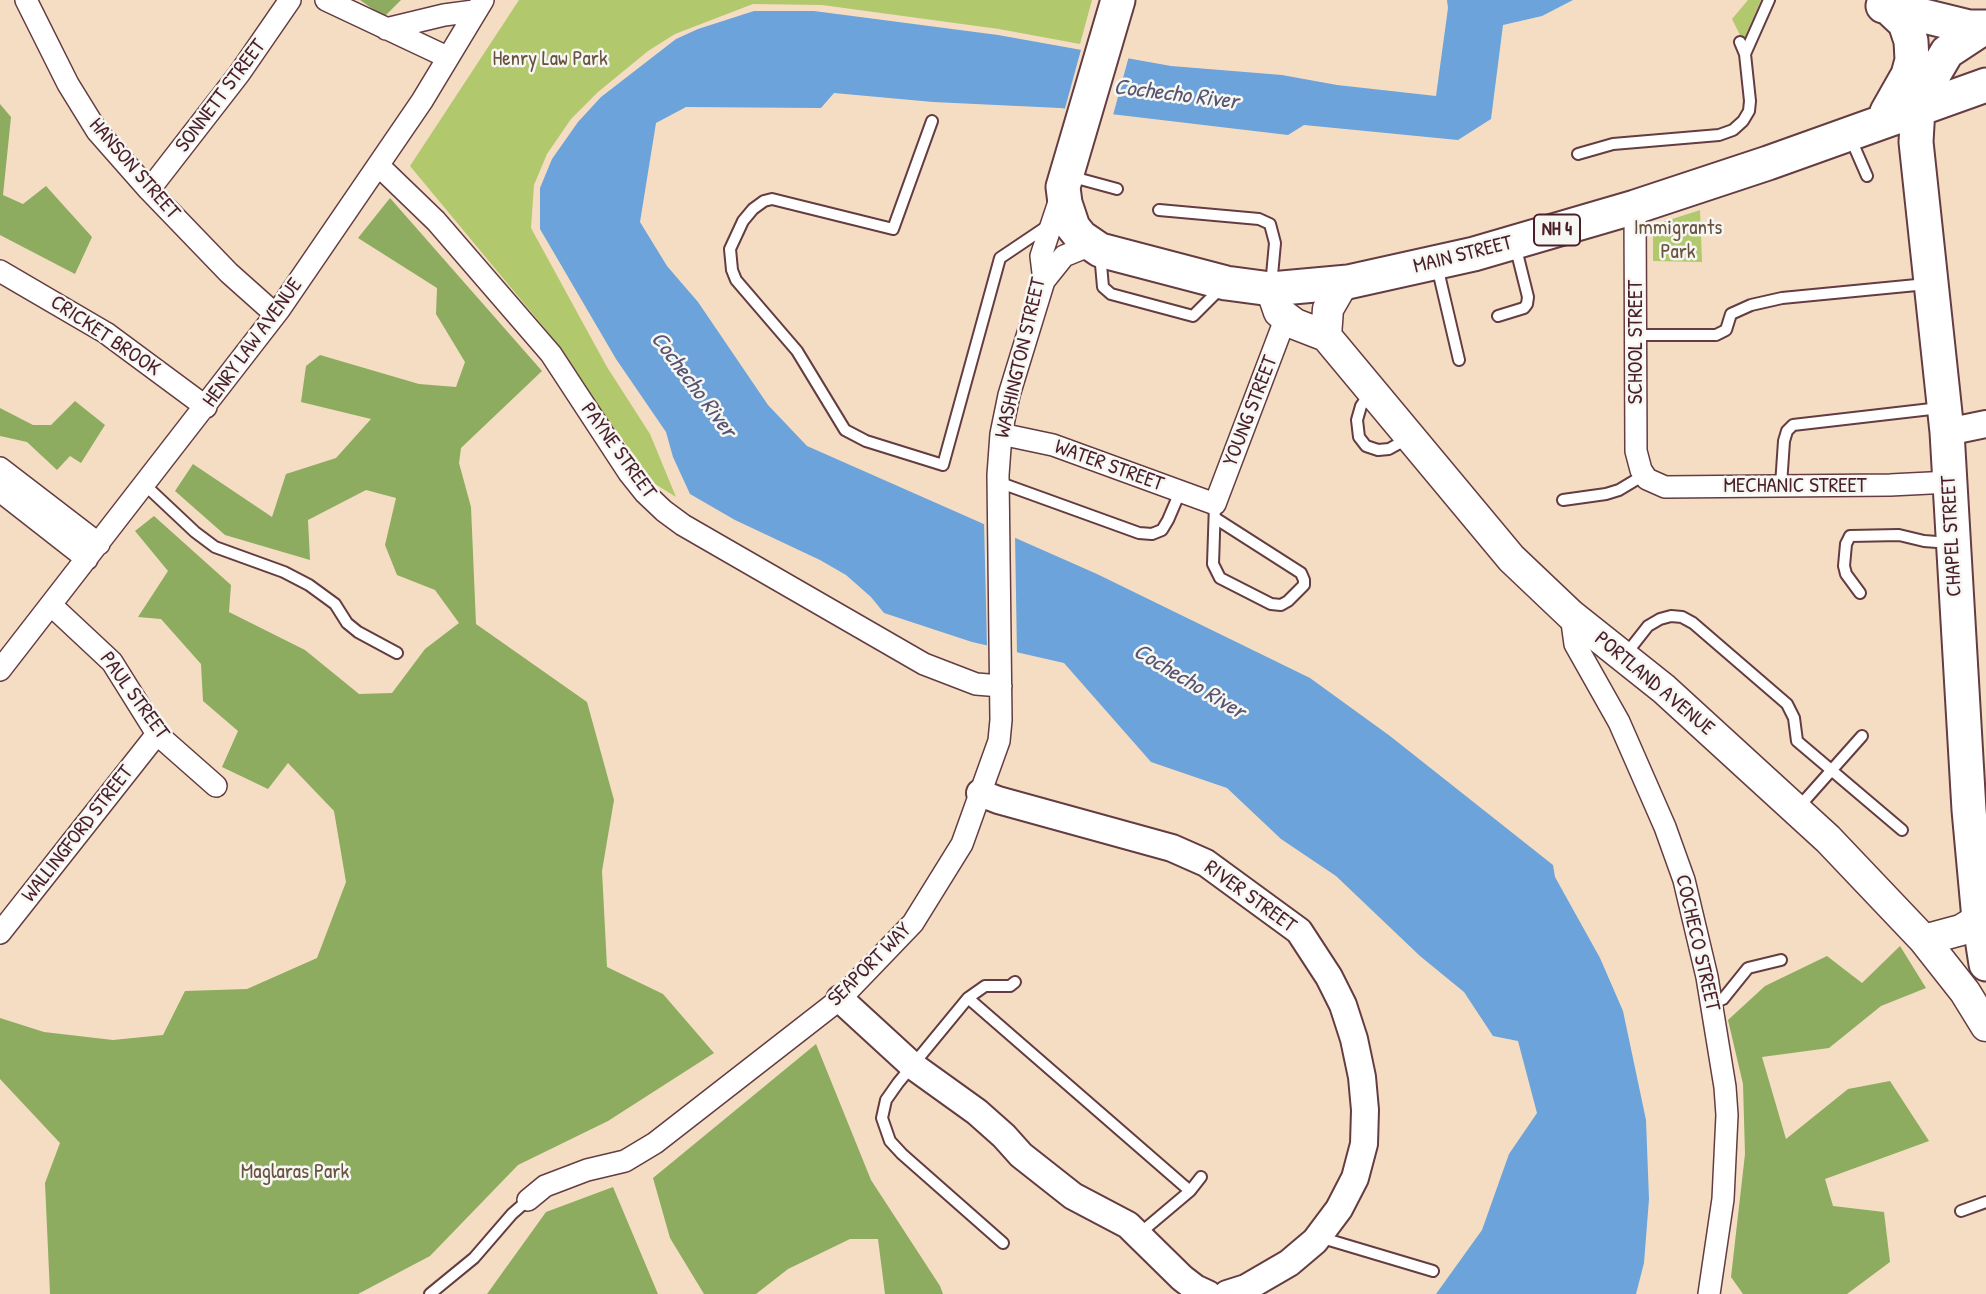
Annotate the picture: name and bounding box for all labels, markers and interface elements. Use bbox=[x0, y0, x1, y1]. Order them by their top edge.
street label: SONNETT STREET bbox=[170, 35, 272, 157]
park label: Henry Law Park bbox=[492, 46, 608, 72]
water label: Cochecho River bbox=[1112, 74, 1240, 116]
street label: HANSON STREET bbox=[83, 113, 185, 225]
road number: NH 4 bbox=[1534, 214, 1580, 246]
park label: Immigrants Park bbox=[1634, 215, 1722, 265]
street label: MAIN STREET bbox=[1411, 231, 1515, 279]
street label: HENRY LAW AVENUE bbox=[198, 274, 308, 412]
street label: WASHINGTON STREET bbox=[990, 275, 1052, 441]
street label: SCHOOL STREET bbox=[1623, 280, 1649, 404]
street label: CRICKET BROOK bbox=[45, 290, 165, 382]
water label: Cochecho River bbox=[644, 327, 742, 443]
street label: YOUNG STREET bbox=[1218, 352, 1284, 470]
street label: PAYNE STREET bbox=[575, 398, 661, 504]
street label: WATER STREET bbox=[1051, 435, 1167, 497]
street label: MECHANIC STREET bbox=[1723, 473, 1867, 499]
street label: CHAPEL STREET bbox=[1936, 475, 1968, 597]
street label: PORTLAND AVENUE bbox=[1589, 627, 1719, 741]
water label: Cochecho River bbox=[1128, 638, 1250, 726]
street label: PAUL STREET bbox=[94, 647, 174, 745]
street label: WALLINGFORD STREET bbox=[17, 761, 139, 907]
street label: RIVER STREET bbox=[1199, 855, 1301, 939]
street label: COCHECO STREET bbox=[1669, 872, 1725, 1014]
street label: SEAPORT WAY bbox=[823, 918, 917, 1012]
park label: Maglaras Park bbox=[241, 1159, 349, 1185]

